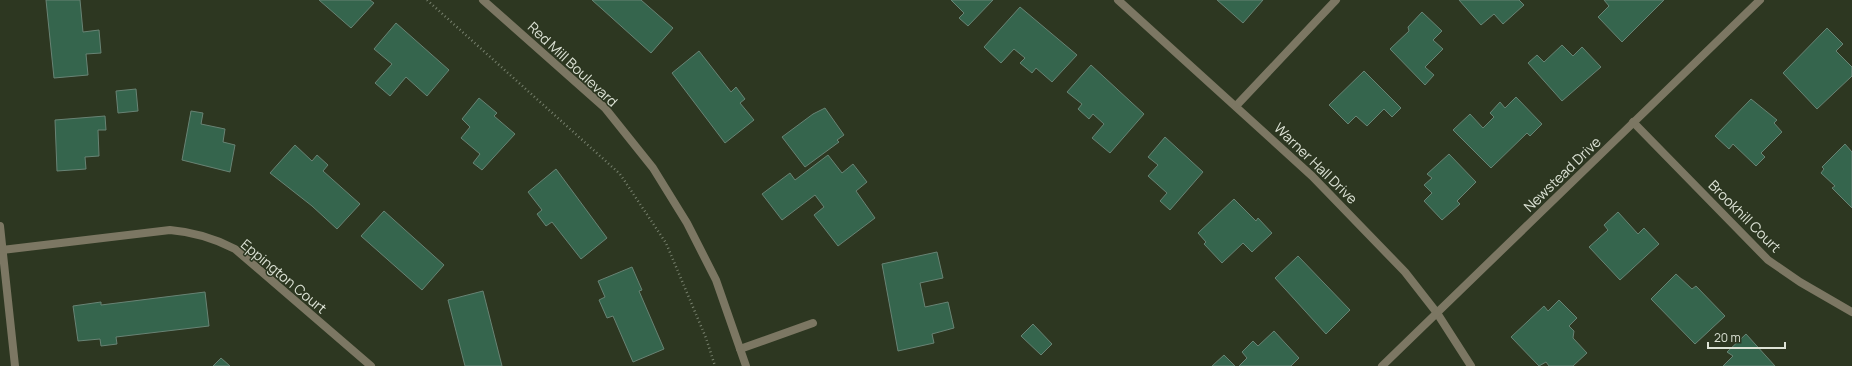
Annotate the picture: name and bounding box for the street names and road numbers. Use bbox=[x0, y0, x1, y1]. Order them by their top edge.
street label: Red Mill Boulevard bbox=[524, 17, 622, 111]
street label: Warner Hall Drive bbox=[1270, 118, 1362, 208]
street label: Newstead Drive bbox=[1519, 132, 1605, 216]
street label: Brookhill Court bbox=[1705, 176, 1786, 257]
street label: Eppington Court bbox=[237, 235, 331, 318]

